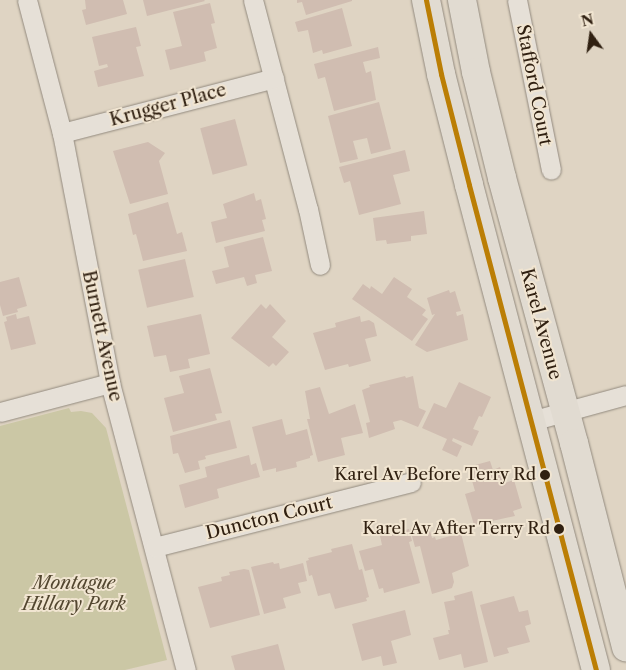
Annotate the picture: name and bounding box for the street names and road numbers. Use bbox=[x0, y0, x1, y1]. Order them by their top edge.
street label: Stafford Court bbox=[512, 23, 556, 147]
street label: Krugger Place bbox=[107, 79, 229, 131]
street label: Karel Avenue bbox=[516, 266, 566, 382]
street label: Burnett Avenue bbox=[77, 268, 127, 404]
street label: Duncton Court bbox=[203, 492, 335, 544]

